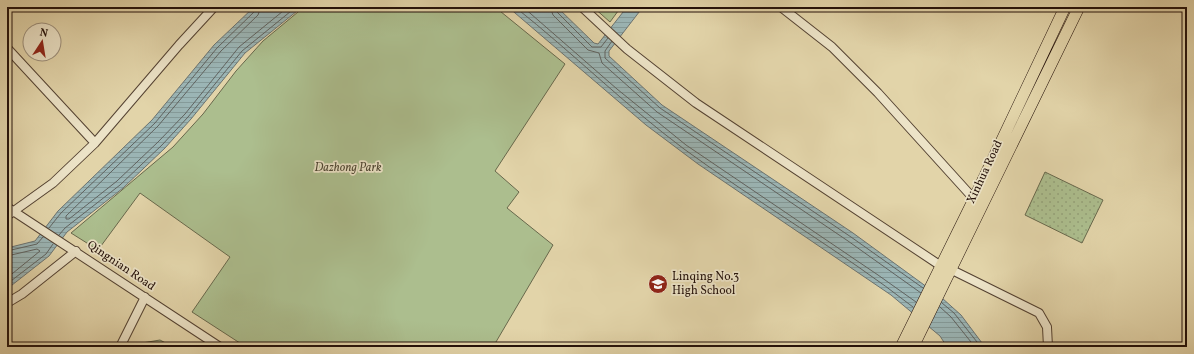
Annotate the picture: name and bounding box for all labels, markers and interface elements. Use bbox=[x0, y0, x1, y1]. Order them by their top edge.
north arrow bbox=[22, 22, 62, 62]
text: N bbox=[38, 26, 49, 42]
street label: Xinhua Road bbox=[963, 138, 1007, 206]
park label: Dazhong Park bbox=[315, 160, 382, 176]
street label: Qingnian Road bbox=[84, 237, 158, 295]
place label: Linqing No.3 High School bbox=[672, 269, 739, 299]
school or university icon: Linqing No.3 High School bbox=[647, 273, 669, 295]

